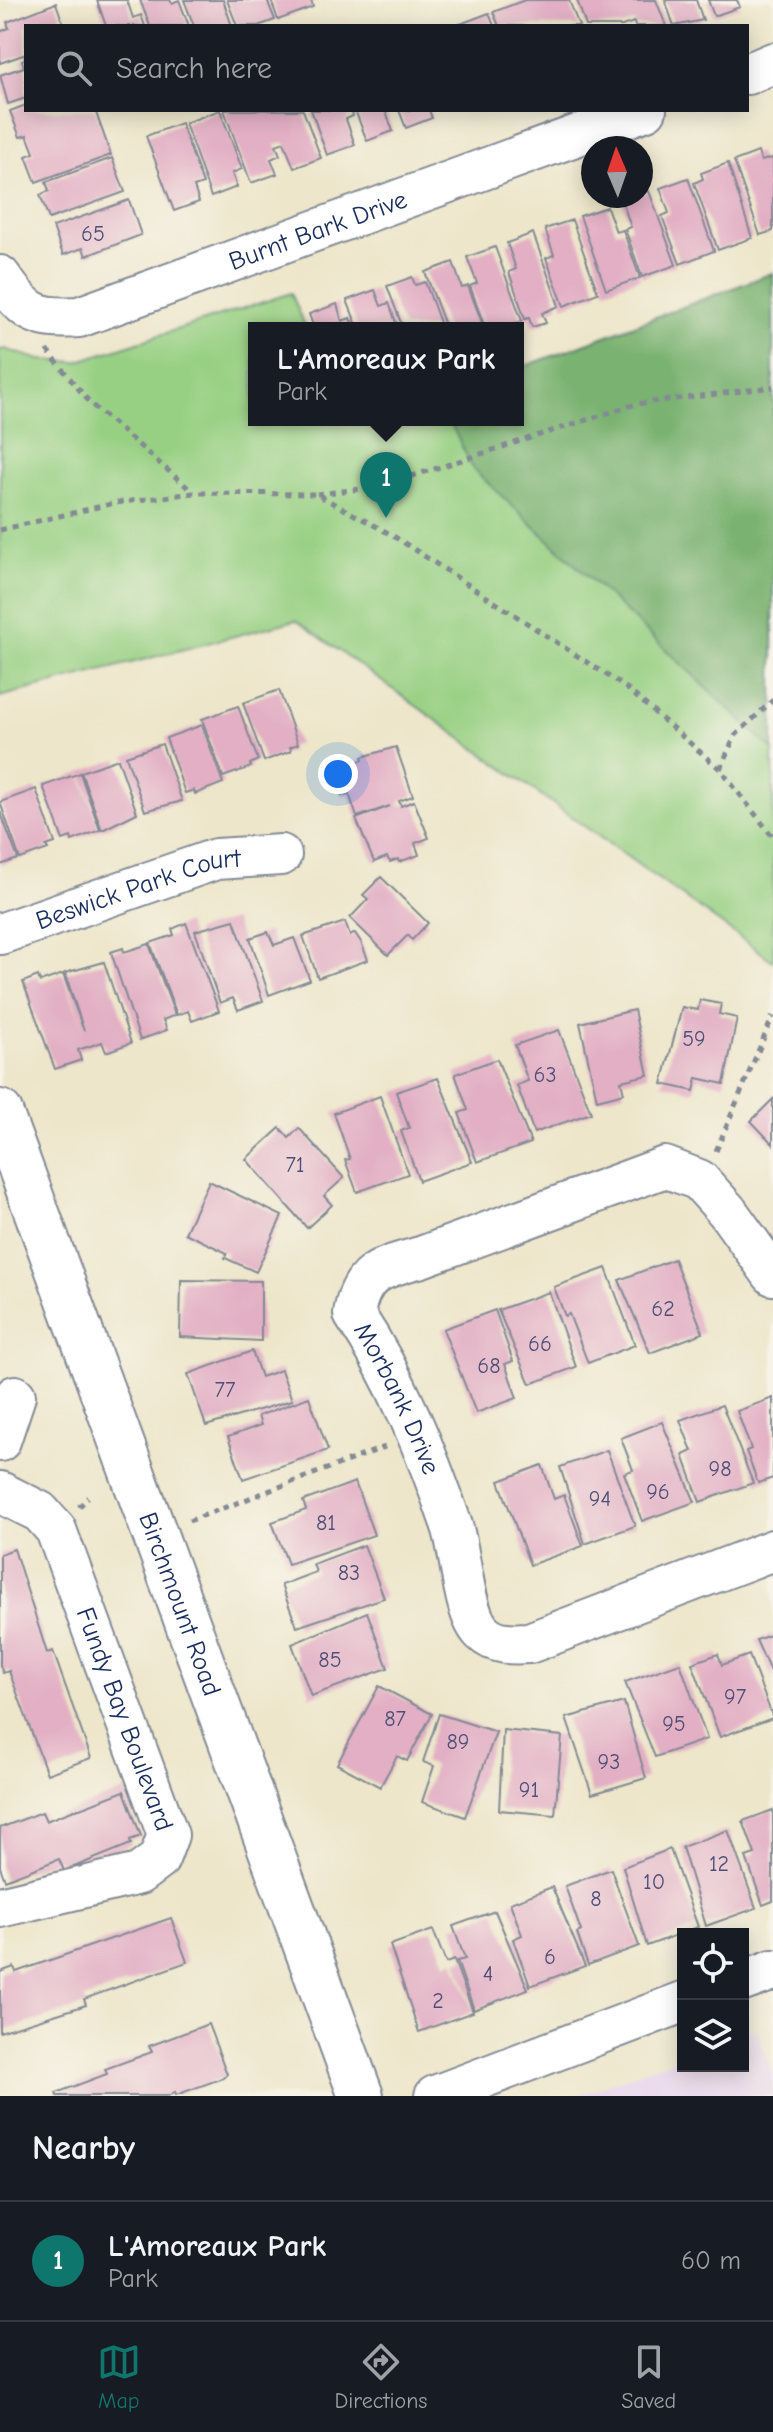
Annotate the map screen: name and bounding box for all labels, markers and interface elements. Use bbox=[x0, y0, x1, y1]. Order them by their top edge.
search box bbox=[24, 24, 749, 112]
icon: search bbox=[52, 46, 96, 90]
text: Search here bbox=[116, 51, 272, 86]
north arrow bbox=[581, 136, 653, 208]
street label: Burnt Bark Drive bbox=[225, 185, 411, 277]
house number: 65 bbox=[81, 221, 105, 247]
popup bbox=[248, 322, 524, 426]
text: L'Amoreaux Park bbox=[277, 342, 495, 377]
text: Park bbox=[277, 377, 327, 407]
pin: 1 bbox=[360, 452, 412, 518]
your location bbox=[318, 754, 358, 794]
street label: Beswick Park Court bbox=[32, 843, 243, 936]
house number: 59 bbox=[682, 1026, 706, 1052]
house number: 63 bbox=[533, 1062, 557, 1088]
house number: 71 bbox=[285, 1152, 305, 1178]
house number: 62 bbox=[651, 1296, 675, 1322]
street label: Morbank Drive bbox=[347, 1317, 446, 1479]
house number: 66 bbox=[528, 1331, 552, 1357]
house number: 68 bbox=[477, 1353, 501, 1379]
house number: 77 bbox=[215, 1377, 236, 1403]
house number: 98 bbox=[708, 1456, 732, 1482]
house number: 96 bbox=[646, 1479, 670, 1505]
house number: 94 bbox=[589, 1486, 611, 1512]
street label: Birchmount Road bbox=[132, 1508, 227, 1700]
house number: 81 bbox=[316, 1510, 336, 1536]
house number: 83 bbox=[338, 1560, 360, 1586]
street label: Fundy Bay Boulevard bbox=[70, 1603, 179, 1835]
house number: 85 bbox=[318, 1647, 342, 1673]
house number: 97 bbox=[724, 1684, 747, 1710]
house number: 87 bbox=[384, 1706, 406, 1732]
house number: 95 bbox=[662, 1711, 686, 1737]
house number: 89 bbox=[446, 1729, 470, 1755]
house number: 93 bbox=[598, 1749, 620, 1775]
house number: 91 bbox=[519, 1777, 539, 1803]
house number: 12 bbox=[709, 1851, 729, 1877]
house number: 10 bbox=[643, 1869, 665, 1895]
house number: 8 bbox=[590, 1886, 602, 1912]
map controls bbox=[677, 1928, 749, 2072]
button: locate bbox=[677, 1928, 749, 2000]
house number: 6 bbox=[544, 1944, 556, 1970]
house number: 4 bbox=[483, 1961, 493, 1987]
house number: 2 bbox=[432, 1988, 444, 2014]
button: layers bbox=[677, 2000, 749, 2072]
text: Nearby bbox=[32, 2128, 135, 2168]
text: L'Amoreaux Park bbox=[108, 2229, 326, 2264]
text: 1 bbox=[53, 2246, 63, 2276]
text: 60 m bbox=[681, 2246, 741, 2276]
text: Park bbox=[108, 2264, 158, 2294]
tab: Map bbox=[97, 2340, 141, 2414]
tab: Directions bbox=[335, 2340, 428, 2414]
tab: Saved bbox=[621, 2340, 676, 2414]

